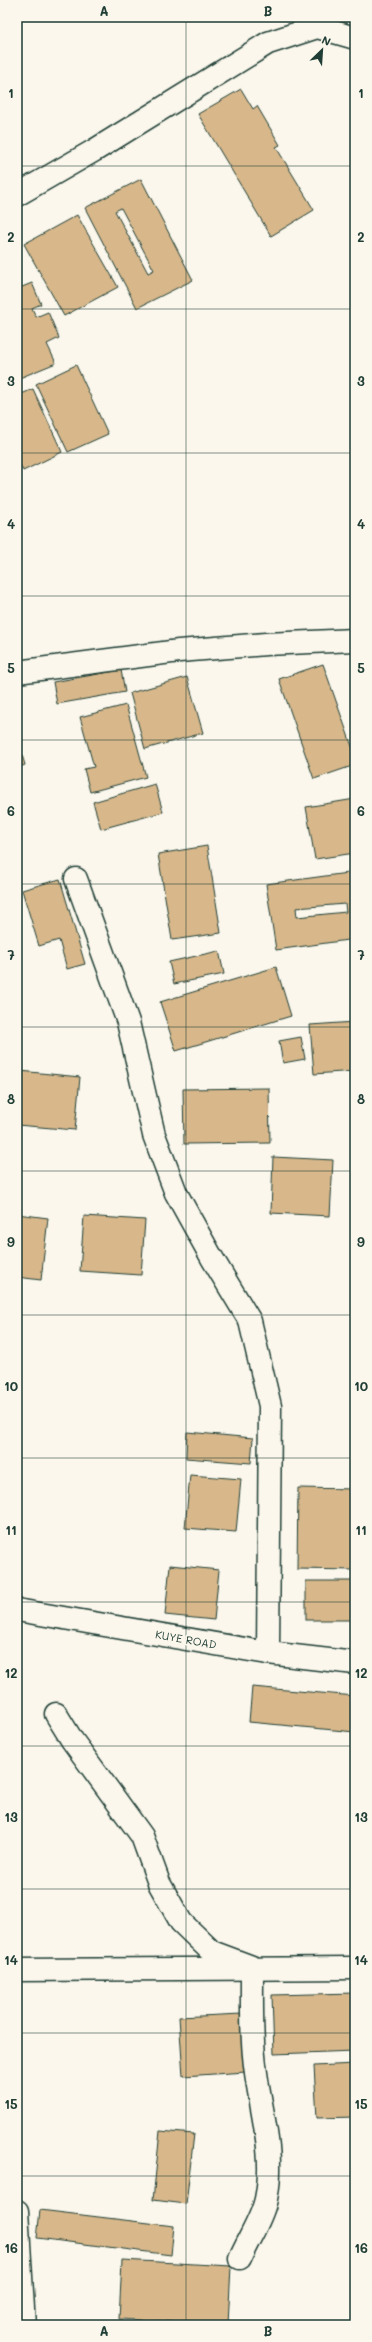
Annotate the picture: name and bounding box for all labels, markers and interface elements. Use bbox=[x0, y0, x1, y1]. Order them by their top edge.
text: A bbox=[99, 2, 109, 19]
text: B bbox=[264, 2, 273, 19]
north arrow bbox=[302, 30, 342, 70]
text: N bbox=[319, 32, 333, 49]
text: 1 bbox=[8, 84, 14, 101]
text: 1 bbox=[358, 84, 364, 101]
text: 2 bbox=[7, 228, 15, 245]
text: 2 bbox=[357, 228, 365, 245]
text: 3 bbox=[7, 372, 15, 389]
text: 3 bbox=[357, 372, 365, 389]
text: 4 bbox=[7, 515, 15, 532]
text: 4 bbox=[357, 515, 365, 532]
text: 5 bbox=[7, 659, 15, 676]
text: 5 bbox=[357, 659, 365, 676]
text: 6 bbox=[7, 802, 15, 819]
text: 6 bbox=[357, 802, 365, 819]
text: 7 bbox=[7, 946, 15, 963]
text: 7 bbox=[357, 946, 365, 963]
text: 8 bbox=[7, 1090, 15, 1107]
text: 8 bbox=[357, 1090, 365, 1107]
text: 9 bbox=[7, 1233, 15, 1250]
text: 9 bbox=[357, 1233, 365, 1250]
text: 10 bbox=[4, 1377, 18, 1394]
text: 10 bbox=[354, 1377, 368, 1394]
text: 11 bbox=[5, 1521, 17, 1538]
text: 11 bbox=[355, 1521, 367, 1538]
street label: KUYE ROAD bbox=[154, 1626, 218, 1652]
text: 12 bbox=[4, 1664, 18, 1681]
text: 12 bbox=[354, 1664, 368, 1681]
text: 13 bbox=[4, 1808, 18, 1825]
text: 13 bbox=[354, 1808, 368, 1825]
text: 14 bbox=[4, 1951, 18, 1968]
text: 14 bbox=[354, 1951, 368, 1968]
text: 15 bbox=[4, 2095, 18, 2112]
text: 15 bbox=[354, 2095, 368, 2112]
text: 16 bbox=[4, 2239, 18, 2256]
text: 16 bbox=[354, 2239, 368, 2256]
text: A bbox=[99, 2322, 109, 2339]
text: B bbox=[264, 2322, 273, 2339]

